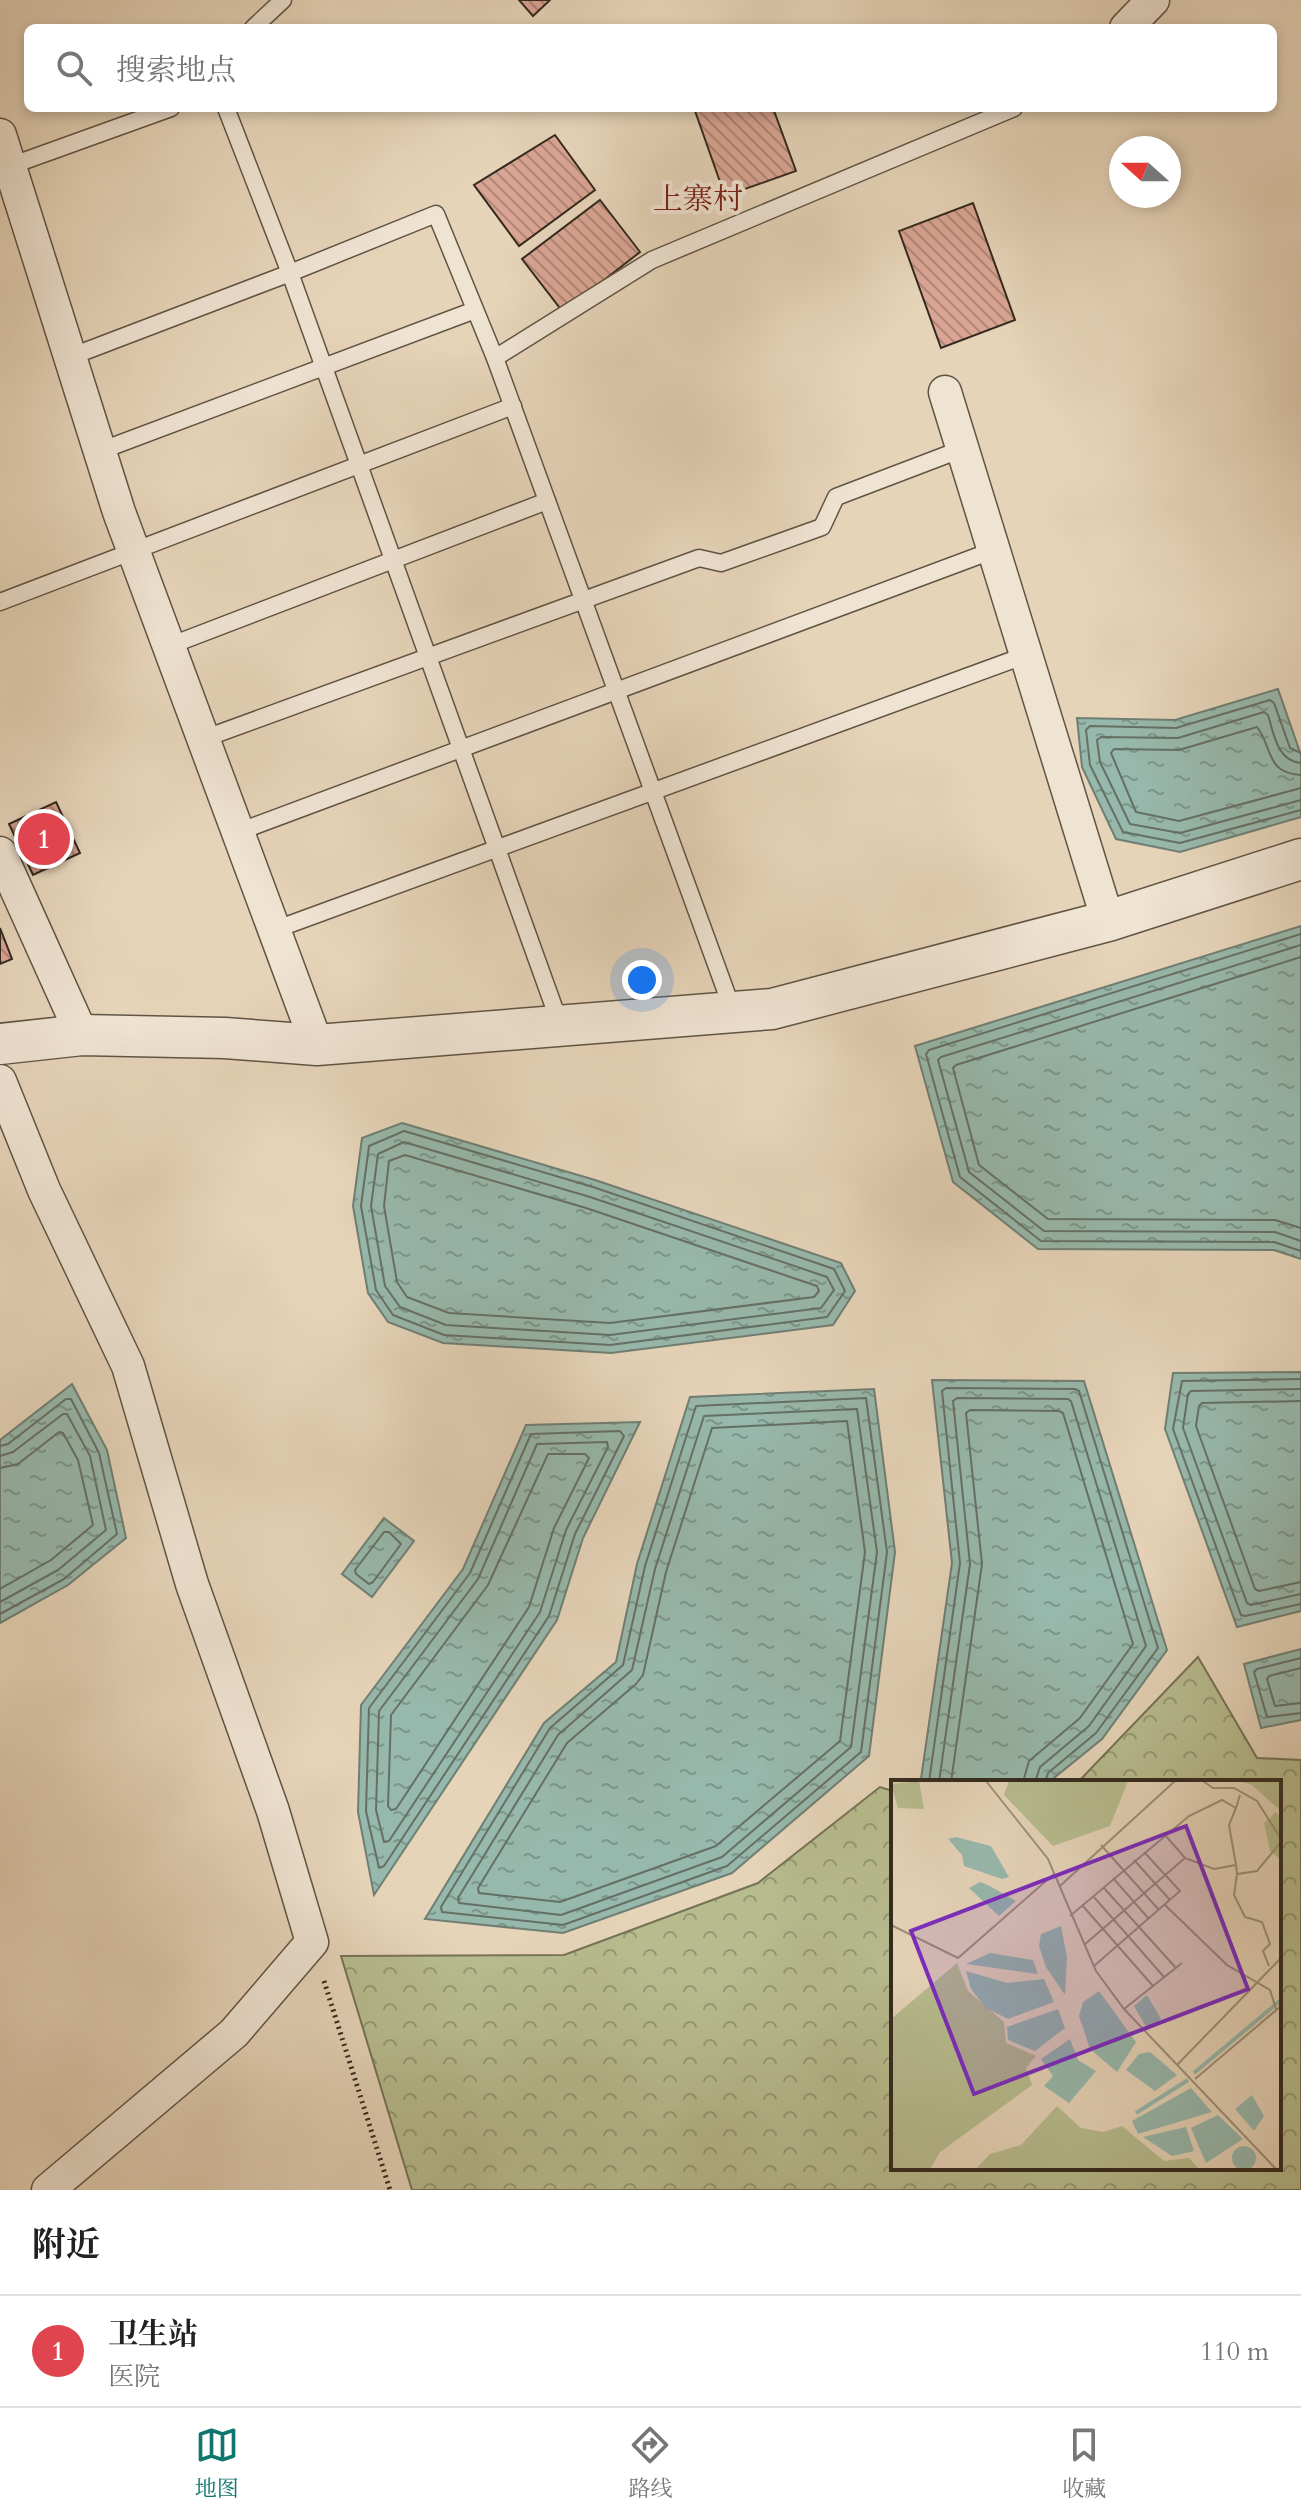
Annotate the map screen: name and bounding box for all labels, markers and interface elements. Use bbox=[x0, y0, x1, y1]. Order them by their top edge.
search box bbox=[24, 24, 1277, 112]
icon: search bbox=[52, 46, 96, 90]
text: 搜索地点 bbox=[116, 50, 236, 91]
north arrow bbox=[1109, 136, 1181, 208]
district label: 上寨村 bbox=[653, 179, 743, 220]
pin: 1 bbox=[18, 809, 70, 869]
your location bbox=[622, 960, 662, 1000]
inset map bbox=[891, 1780, 1281, 2170]
text: 附近 bbox=[32, 2222, 100, 2268]
text: 卫生站 bbox=[108, 2314, 198, 2355]
text: 1 bbox=[51, 2334, 65, 2369]
text: 110 m bbox=[1200, 2334, 1269, 2369]
text: 医院 bbox=[108, 2359, 160, 2394]
tab: 地图 bbox=[195, 2423, 239, 2504]
tab: 路线 bbox=[628, 2423, 672, 2504]
tab: 收藏 bbox=[1062, 2423, 1106, 2504]

